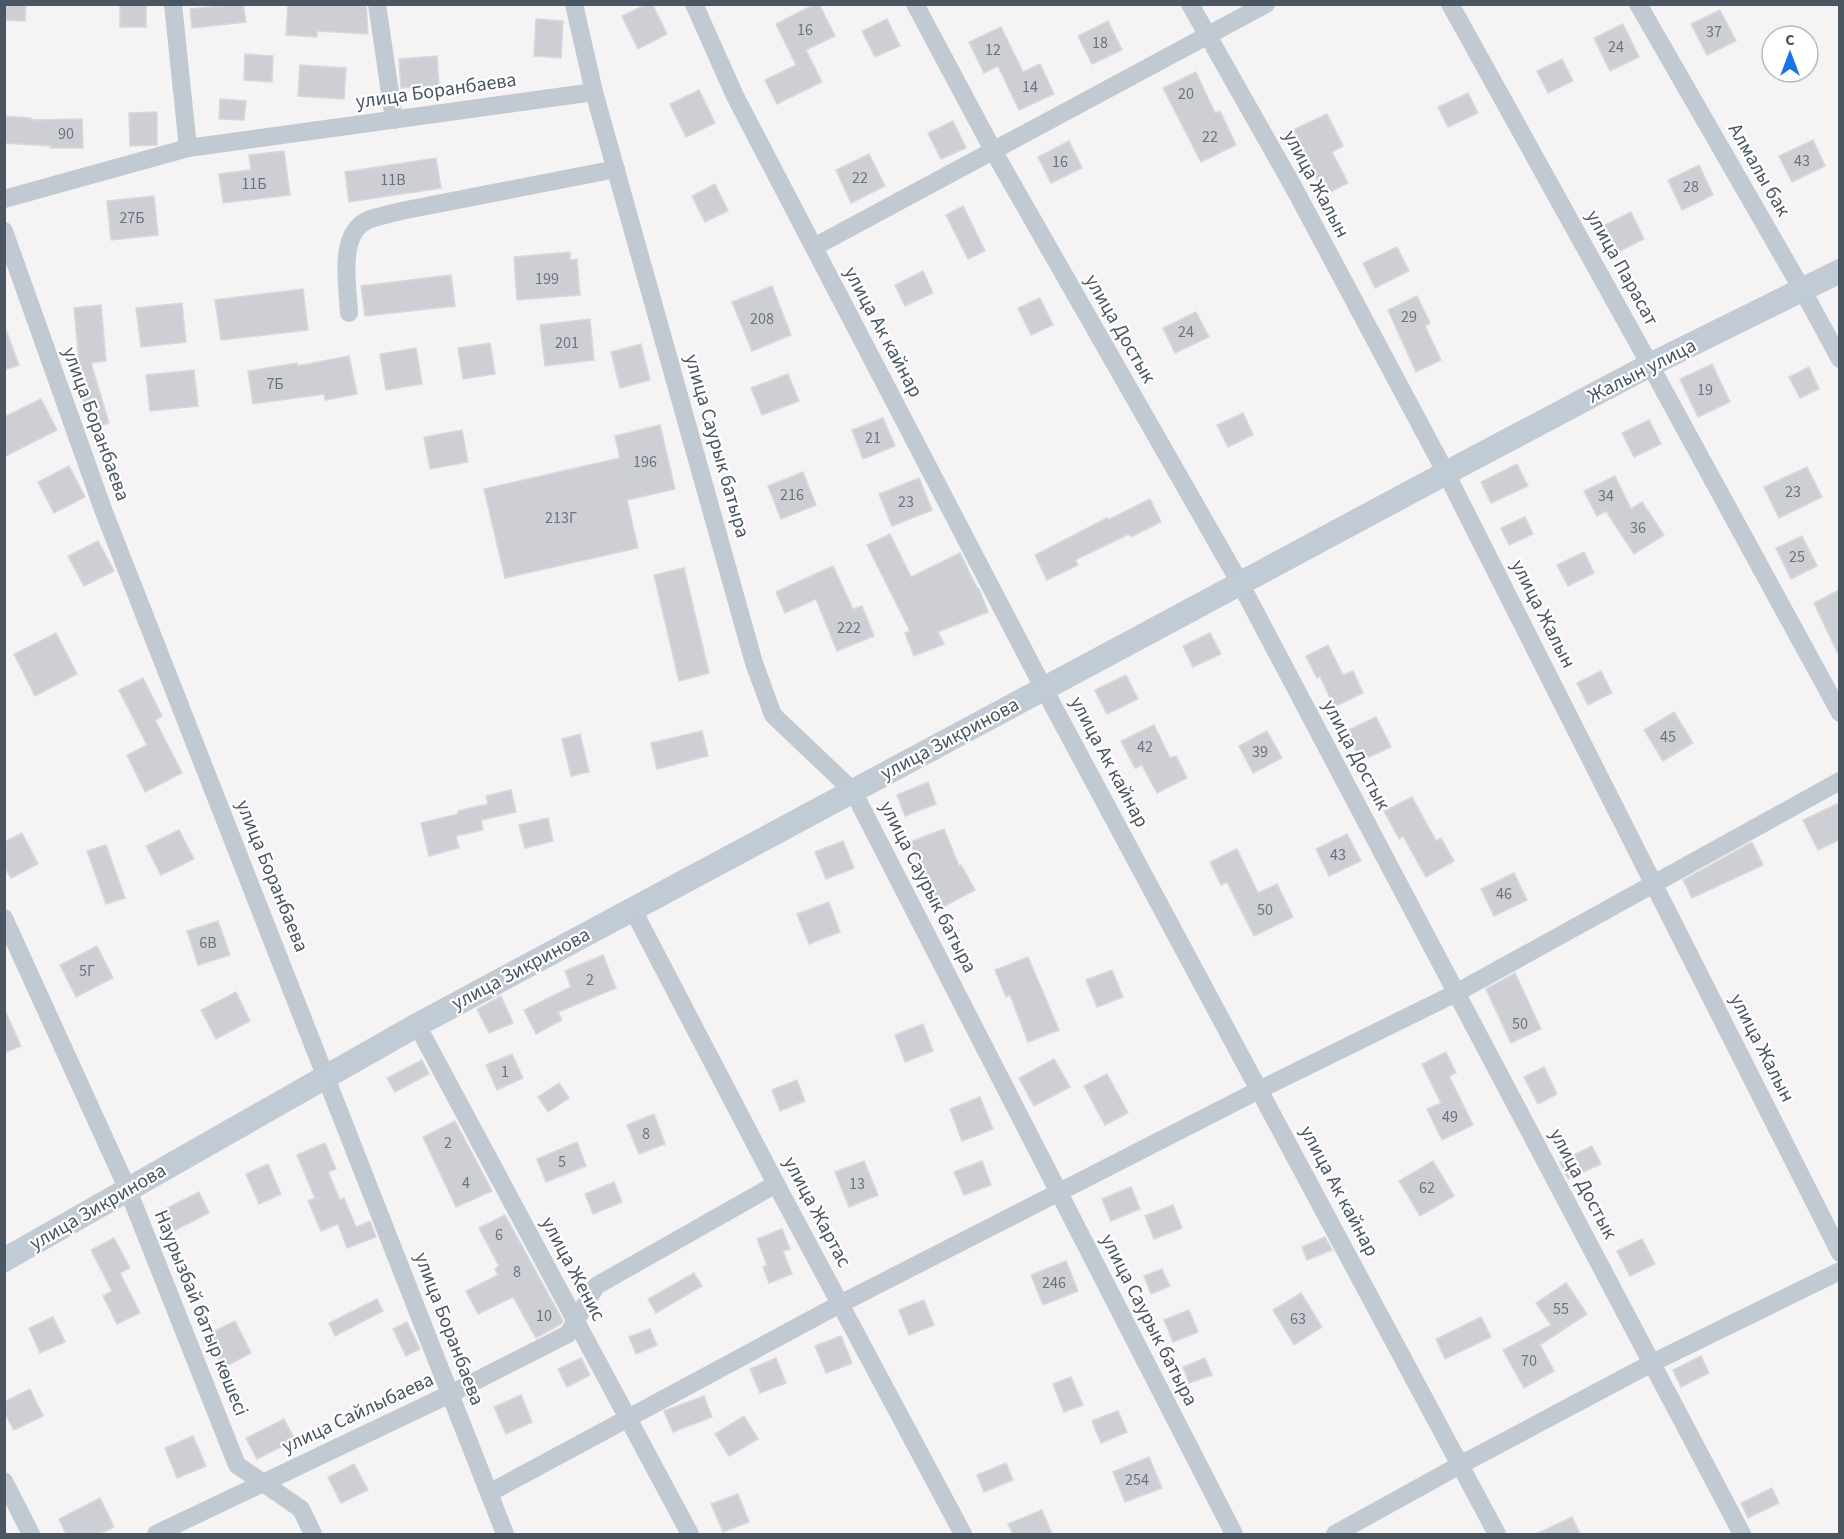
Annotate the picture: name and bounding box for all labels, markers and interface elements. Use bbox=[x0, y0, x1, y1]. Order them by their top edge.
house number: 16 bbox=[797, 19, 813, 41]
house number: 37 bbox=[1706, 21, 1722, 43]
north arrow bbox=[1760, 24, 1820, 84]
text: С bbox=[1785, 29, 1795, 51]
house number: 18 bbox=[1092, 32, 1108, 54]
house number: 24 bbox=[1608, 36, 1624, 58]
house number: 12 bbox=[985, 39, 1001, 61]
street label: улица Боранбаева bbox=[354, 66, 518, 116]
house number: 14 bbox=[1022, 76, 1038, 98]
house number: 20 bbox=[1178, 83, 1194, 105]
street label: Алмалы бак bbox=[1721, 118, 1797, 222]
house number: 90 bbox=[58, 123, 74, 145]
street label: улица Жалын bbox=[1276, 125, 1356, 243]
house number: 22 bbox=[1202, 126, 1218, 148]
house number: 43 bbox=[1794, 150, 1810, 172]
house number: 16 bbox=[1052, 151, 1068, 173]
house number: 22 bbox=[852, 167, 868, 189]
house number: 11В bbox=[380, 169, 406, 191]
house number: 11Б bbox=[241, 173, 267, 195]
house number: 28 bbox=[1683, 176, 1699, 198]
street label: улица Парасат bbox=[1579, 205, 1665, 331]
house number: 27Б bbox=[119, 207, 145, 229]
street label: улица Ак кайнар bbox=[837, 262, 929, 402]
house number: 199 bbox=[535, 268, 559, 290]
street label: улица Достык bbox=[1077, 269, 1163, 389]
house number: 29 bbox=[1401, 306, 1417, 328]
house number: 208 bbox=[750, 308, 774, 330]
house number: 24 bbox=[1178, 321, 1194, 343]
house number: 201 bbox=[555, 332, 579, 354]
street label: Жалын улица bbox=[1583, 332, 1701, 410]
street label: улица Боранбаева bbox=[55, 343, 137, 505]
street label: улица Саурык батыра bbox=[677, 351, 757, 541]
house number: 7Б bbox=[266, 373, 284, 395]
house number: 19 bbox=[1697, 379, 1713, 401]
house number: 21 bbox=[865, 427, 881, 449]
house number: 196 bbox=[633, 451, 657, 473]
house number: 23 bbox=[1785, 481, 1801, 503]
house number: 216 bbox=[780, 484, 804, 506]
house number: 34 bbox=[1598, 485, 1614, 507]
house number: 23 bbox=[898, 491, 914, 513]
house number: 213Г bbox=[545, 507, 577, 529]
house number: 36 bbox=[1630, 517, 1646, 539]
house number: 25 bbox=[1789, 546, 1805, 568]
street label: улица Жалын bbox=[1504, 555, 1582, 673]
house number: 222 bbox=[837, 617, 861, 639]
street label: улица Зикринова bbox=[876, 691, 1024, 787]
street label: улица Ак кайнар bbox=[1063, 692, 1155, 832]
street label: улица Достык bbox=[1315, 695, 1397, 815]
house number: 45 bbox=[1660, 726, 1676, 748]
house number: 42 bbox=[1137, 736, 1153, 758]
house number: 39 bbox=[1252, 741, 1268, 763]
street label: улица Боранбаева bbox=[229, 796, 315, 956]
street label: улица Саурык батыра bbox=[872, 796, 984, 978]
house number: 43 bbox=[1330, 844, 1346, 866]
house number: 46 bbox=[1496, 883, 1512, 905]
house number: 50 bbox=[1257, 899, 1273, 921]
street label: улица Зикринова bbox=[447, 921, 595, 1017]
house number: 6В bbox=[199, 932, 217, 954]
house number: 5Г bbox=[79, 960, 95, 982]
house number: 2 bbox=[586, 969, 594, 991]
street label: улица Жалын bbox=[1723, 989, 1801, 1107]
house number: 50 bbox=[1512, 1013, 1528, 1035]
house number: 1 bbox=[501, 1061, 509, 1083]
house number: 49 bbox=[1442, 1106, 1458, 1128]
street label: улица Ак кайнар bbox=[1293, 1121, 1385, 1261]
house number: 8 bbox=[642, 1123, 650, 1145]
street label: улица Достык bbox=[1542, 1124, 1624, 1244]
house number: 2 bbox=[444, 1132, 452, 1154]
house number: 5 bbox=[558, 1151, 566, 1173]
street label: улица Жартас bbox=[776, 1152, 858, 1272]
street label: улица Зикринова bbox=[25, 1157, 171, 1257]
house number: 4 bbox=[462, 1172, 470, 1194]
house number: 13 bbox=[849, 1173, 865, 1195]
house number: 62 bbox=[1419, 1177, 1435, 1199]
street label: Наурызбай батыр көшесі bbox=[147, 1206, 255, 1420]
street label: улица Женис bbox=[534, 1212, 612, 1326]
house number: 6 bbox=[495, 1224, 503, 1246]
street label: улица Саурык батыра bbox=[1093, 1229, 1205, 1411]
street label: улица Боранбаева bbox=[407, 1248, 491, 1410]
house number: 8 bbox=[513, 1261, 521, 1283]
house number: 246 bbox=[1042, 1272, 1066, 1294]
house number: 55 bbox=[1553, 1298, 1569, 1320]
house number: 10 bbox=[536, 1305, 552, 1327]
house number: 63 bbox=[1290, 1308, 1306, 1330]
house number: 70 bbox=[1521, 1350, 1537, 1372]
street label: улица Сайлыбаева bbox=[278, 1366, 438, 1460]
house number: 254 bbox=[1125, 1469, 1149, 1491]

